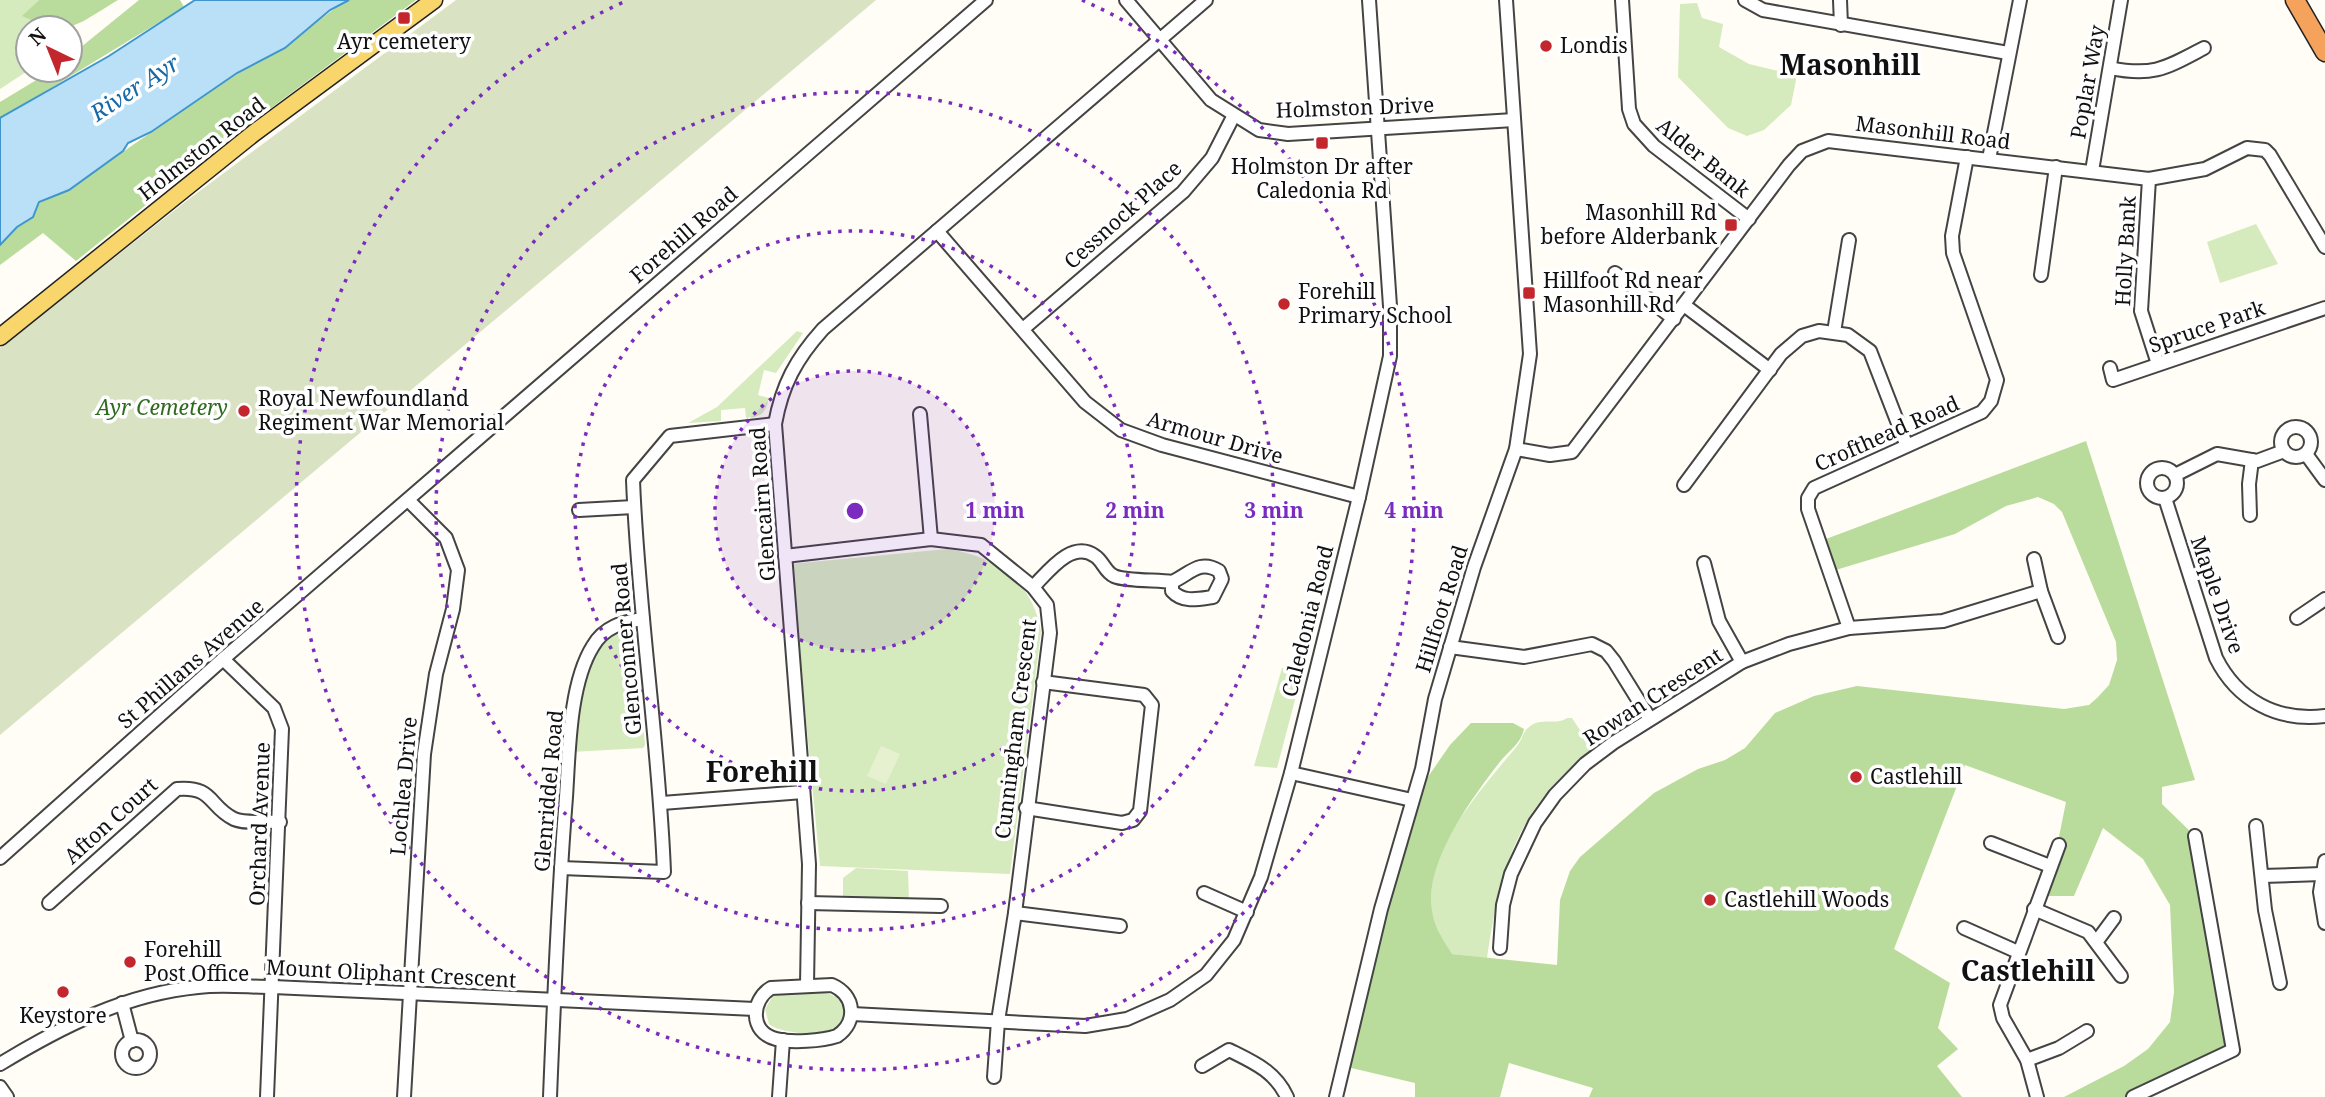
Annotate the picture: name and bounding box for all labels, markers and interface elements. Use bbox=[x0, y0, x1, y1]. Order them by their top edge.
marker: Ayr cemetery bbox=[396, 10, 412, 26]
north arrow bbox=[14, 14, 84, 84]
text: N bbox=[23, 22, 52, 51]
street label: Poplar Way bbox=[2063, 23, 2111, 141]
place label: Ayr cemetery bbox=[337, 27, 471, 55]
place label: Londis bbox=[1560, 31, 1628, 59]
marker: Londis bbox=[1538, 38, 1554, 54]
district label: Masonhill bbox=[1779, 45, 1921, 83]
water label: River Ayr bbox=[83, 46, 186, 129]
street label: Holmston Road bbox=[132, 90, 271, 207]
street label: Holmston Drive bbox=[1275, 90, 1435, 124]
street label: Masonhill Road bbox=[1854, 109, 2012, 155]
street label: Alder Bank bbox=[1651, 111, 1757, 204]
marker: Holmston Dr after Caledonia Rd bbox=[1314, 135, 1330, 151]
place label: Holmston Dr after Caledonia Rd bbox=[1231, 152, 1413, 204]
street label: Cessnock Place bbox=[1057, 154, 1187, 275]
street label: Forehill Road bbox=[624, 180, 743, 289]
street label: Holly Bank bbox=[2108, 194, 2142, 307]
place label: Masonhill Rd before Alderbank bbox=[1541, 198, 1718, 250]
marker: Masonhill Rd before Alderbank bbox=[1723, 217, 1739, 233]
place label: Hillfoot Rd near Masonhill Rd bbox=[1543, 266, 1703, 318]
place label: Forehill Primary School bbox=[1298, 277, 1453, 329]
marker: Hillfoot Rd near Masonhill Rd bbox=[1521, 285, 1537, 301]
street label: Spruce Park bbox=[2145, 293, 2269, 359]
marker: Forehill Primary School bbox=[1276, 296, 1292, 312]
place label: Royal Newfoundland Regiment War Memorial bbox=[258, 384, 505, 436]
street label: Crofthead Road bbox=[1810, 389, 1963, 477]
park label: Ayr Cemetery bbox=[94, 393, 228, 421]
marker: Royal Newfoundland Regiment War Memorial bbox=[236, 403, 252, 419]
street label: Armour Drive bbox=[1144, 404, 1287, 470]
street label: Glencairn Road bbox=[743, 426, 781, 582]
text: 1 min bbox=[965, 496, 1025, 524]
text: 2 min bbox=[1105, 496, 1165, 524]
text: 3 min bbox=[1244, 496, 1304, 524]
text: 4 min bbox=[1384, 496, 1444, 524]
centre of rings bbox=[843, 499, 867, 523]
street label: Maple Drive bbox=[2185, 532, 2251, 657]
street label: Hillfoot Road bbox=[1408, 541, 1474, 676]
street label: Caledonia Road bbox=[1275, 542, 1339, 700]
street label: Glenconner Road bbox=[605, 562, 647, 736]
street label: St Phillans Avenue bbox=[111, 592, 269, 735]
street label: Cunningham Crescent bbox=[988, 617, 1042, 840]
street label: Rowan Crescent bbox=[1577, 641, 1728, 752]
street label: Glenriddel Road bbox=[527, 709, 569, 873]
street label: Lochlea Drive bbox=[383, 715, 423, 856]
street label: Orchard Avenue bbox=[242, 741, 276, 907]
district label: Forehill bbox=[706, 752, 818, 790]
place label: Castlehill bbox=[1870, 762, 1963, 790]
marker: Castlehill bbox=[1848, 769, 1864, 785]
street label: Afton Court bbox=[58, 771, 163, 870]
place label: Castlehill Woods bbox=[1724, 885, 1889, 913]
marker: Castlehill Woods bbox=[1702, 892, 1718, 908]
place label: Forehill Post Office bbox=[144, 935, 249, 987]
district label: Castlehill bbox=[1961, 951, 2095, 989]
street label: Mount Oliphant Crescent bbox=[265, 952, 517, 994]
marker: Forehill Post Office bbox=[122, 954, 138, 970]
marker: Keystore bbox=[55, 984, 71, 1000]
place label: Keystore bbox=[19, 1001, 107, 1029]

